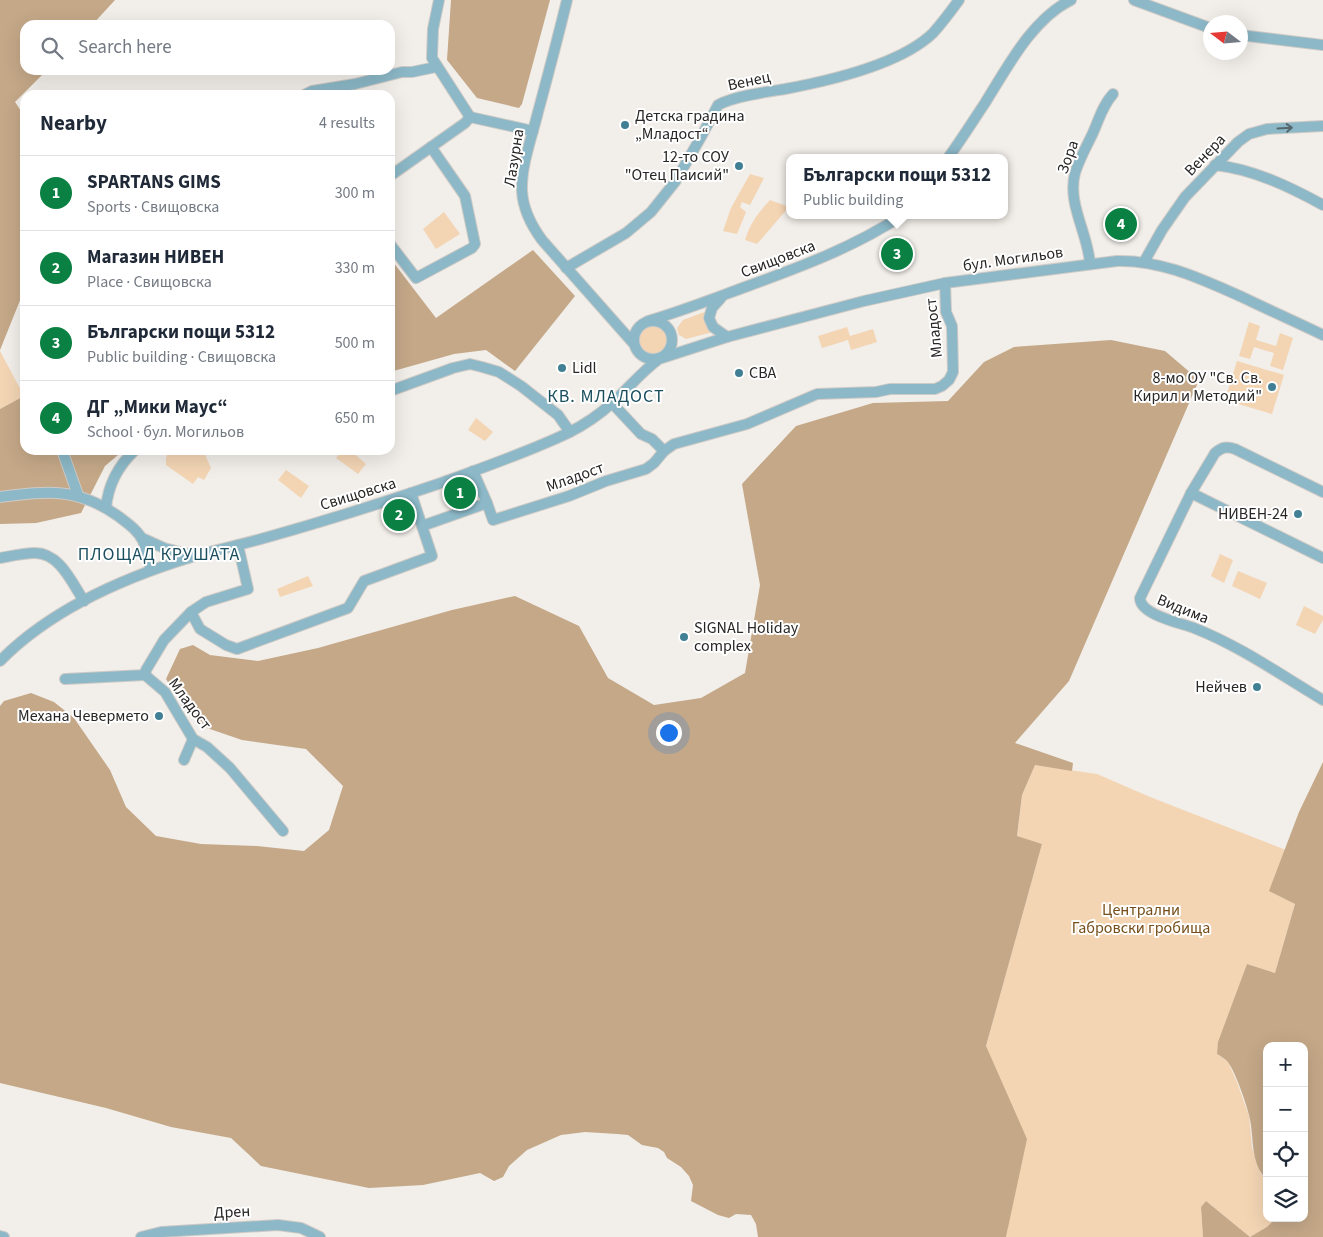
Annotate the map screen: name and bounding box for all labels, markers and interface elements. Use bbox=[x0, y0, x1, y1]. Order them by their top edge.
north arrow bbox=[1203, 15, 1248, 60]
search box bbox=[20, 20, 395, 75]
icon: search bbox=[38, 34, 66, 62]
text: Search here bbox=[78, 34, 172, 61]
street label: Венец bbox=[726, 66, 772, 96]
place label: Детска градина „Младост“ bbox=[635, 105, 745, 145]
text: Nearby bbox=[40, 108, 107, 138]
text: 4 results bbox=[319, 112, 375, 134]
marker: Детска градина „Младост“ bbox=[619, 119, 631, 131]
one-way arrow bbox=[1277, 123, 1293, 132]
street label: Лазурна bbox=[499, 127, 529, 189]
street label: Венера bbox=[1179, 129, 1231, 181]
street label: Зора bbox=[1052, 137, 1084, 177]
place label: 12-то СОУ "Отец Паисий" bbox=[625, 146, 730, 186]
popup bbox=[786, 154, 1008, 219]
marker: 12-то СОУ "Отец Паисий" bbox=[733, 160, 745, 172]
text: Български пощи 5312 bbox=[803, 162, 991, 189]
text: SPARTANS GIMS bbox=[87, 169, 221, 196]
text: 1 bbox=[52, 182, 60, 204]
text: 300 m bbox=[335, 182, 375, 204]
text: Public building bbox=[803, 189, 903, 211]
text: Sports · Свищовска bbox=[87, 196, 219, 218]
pin: 4 bbox=[1105, 205, 1137, 243]
street label: Свищовска bbox=[737, 235, 819, 283]
pin: 3 bbox=[881, 235, 913, 273]
street label: бул. Могильов bbox=[962, 241, 1064, 277]
text: Магазин НИВЕН bbox=[87, 244, 224, 271]
text: 2 bbox=[52, 257, 60, 279]
text: 330 m bbox=[335, 257, 375, 279]
text: Place · Свищовска bbox=[87, 271, 212, 293]
street label: Младост bbox=[920, 297, 948, 359]
text: Български пощи 5312 bbox=[87, 319, 275, 346]
text: 3 bbox=[52, 332, 60, 354]
text: 500 m bbox=[335, 332, 375, 354]
text: Public building · Свищовска bbox=[87, 346, 276, 368]
place label: Lidl bbox=[572, 357, 597, 379]
marker: Lidl bbox=[556, 362, 568, 374]
place label: CBA bbox=[749, 362, 777, 384]
marker: CBA bbox=[733, 367, 745, 379]
place label: 8-мо ОУ "Св. Св. Кирил и Методий" bbox=[1133, 367, 1262, 407]
marker: 8-мо ОУ "Св. Св. Кирил и Методий" bbox=[1266, 381, 1278, 393]
district label: КВ. МЛАДОСТ bbox=[547, 384, 665, 409]
text: ДГ „Мики Маус“ bbox=[87, 394, 228, 421]
text: 4 bbox=[52, 407, 60, 429]
text: 650 m bbox=[335, 407, 375, 429]
text: School · бул. Могильов bbox=[87, 421, 244, 443]
street label: Младост bbox=[543, 456, 607, 498]
street label: Свищовска bbox=[317, 472, 399, 516]
pin: 1 bbox=[444, 474, 476, 512]
pin: 2 bbox=[383, 496, 415, 534]
place label: НИВЕН-24 bbox=[1218, 503, 1288, 525]
marker: НИВЕН-24 bbox=[1292, 508, 1304, 520]
district label: ПЛОЩАД КРУШАТА bbox=[78, 542, 240, 567]
street label: Видима bbox=[1154, 589, 1212, 629]
place label: SIGNAL Holiday complex bbox=[694, 617, 799, 657]
marker: SIGNAL Holiday complex bbox=[678, 631, 690, 643]
street label: Младост bbox=[163, 673, 217, 735]
place label: Нейчев bbox=[1195, 676, 1247, 698]
marker: Нейчев bbox=[1251, 681, 1263, 693]
place label: Механа Чевермето bbox=[18, 705, 149, 727]
marker: Механа Чевермето bbox=[153, 710, 165, 722]
your location bbox=[656, 720, 682, 746]
park label: Централни Габровски гробища bbox=[1072, 899, 1210, 939]
map controls bbox=[1263, 1042, 1308, 1222]
button: + bbox=[1263, 1042, 1308, 1087]
button: − bbox=[1263, 1087, 1308, 1132]
button: locate bbox=[1263, 1132, 1308, 1177]
button: layers bbox=[1263, 1177, 1308, 1222]
street label: Дрен bbox=[213, 1200, 251, 1224]

